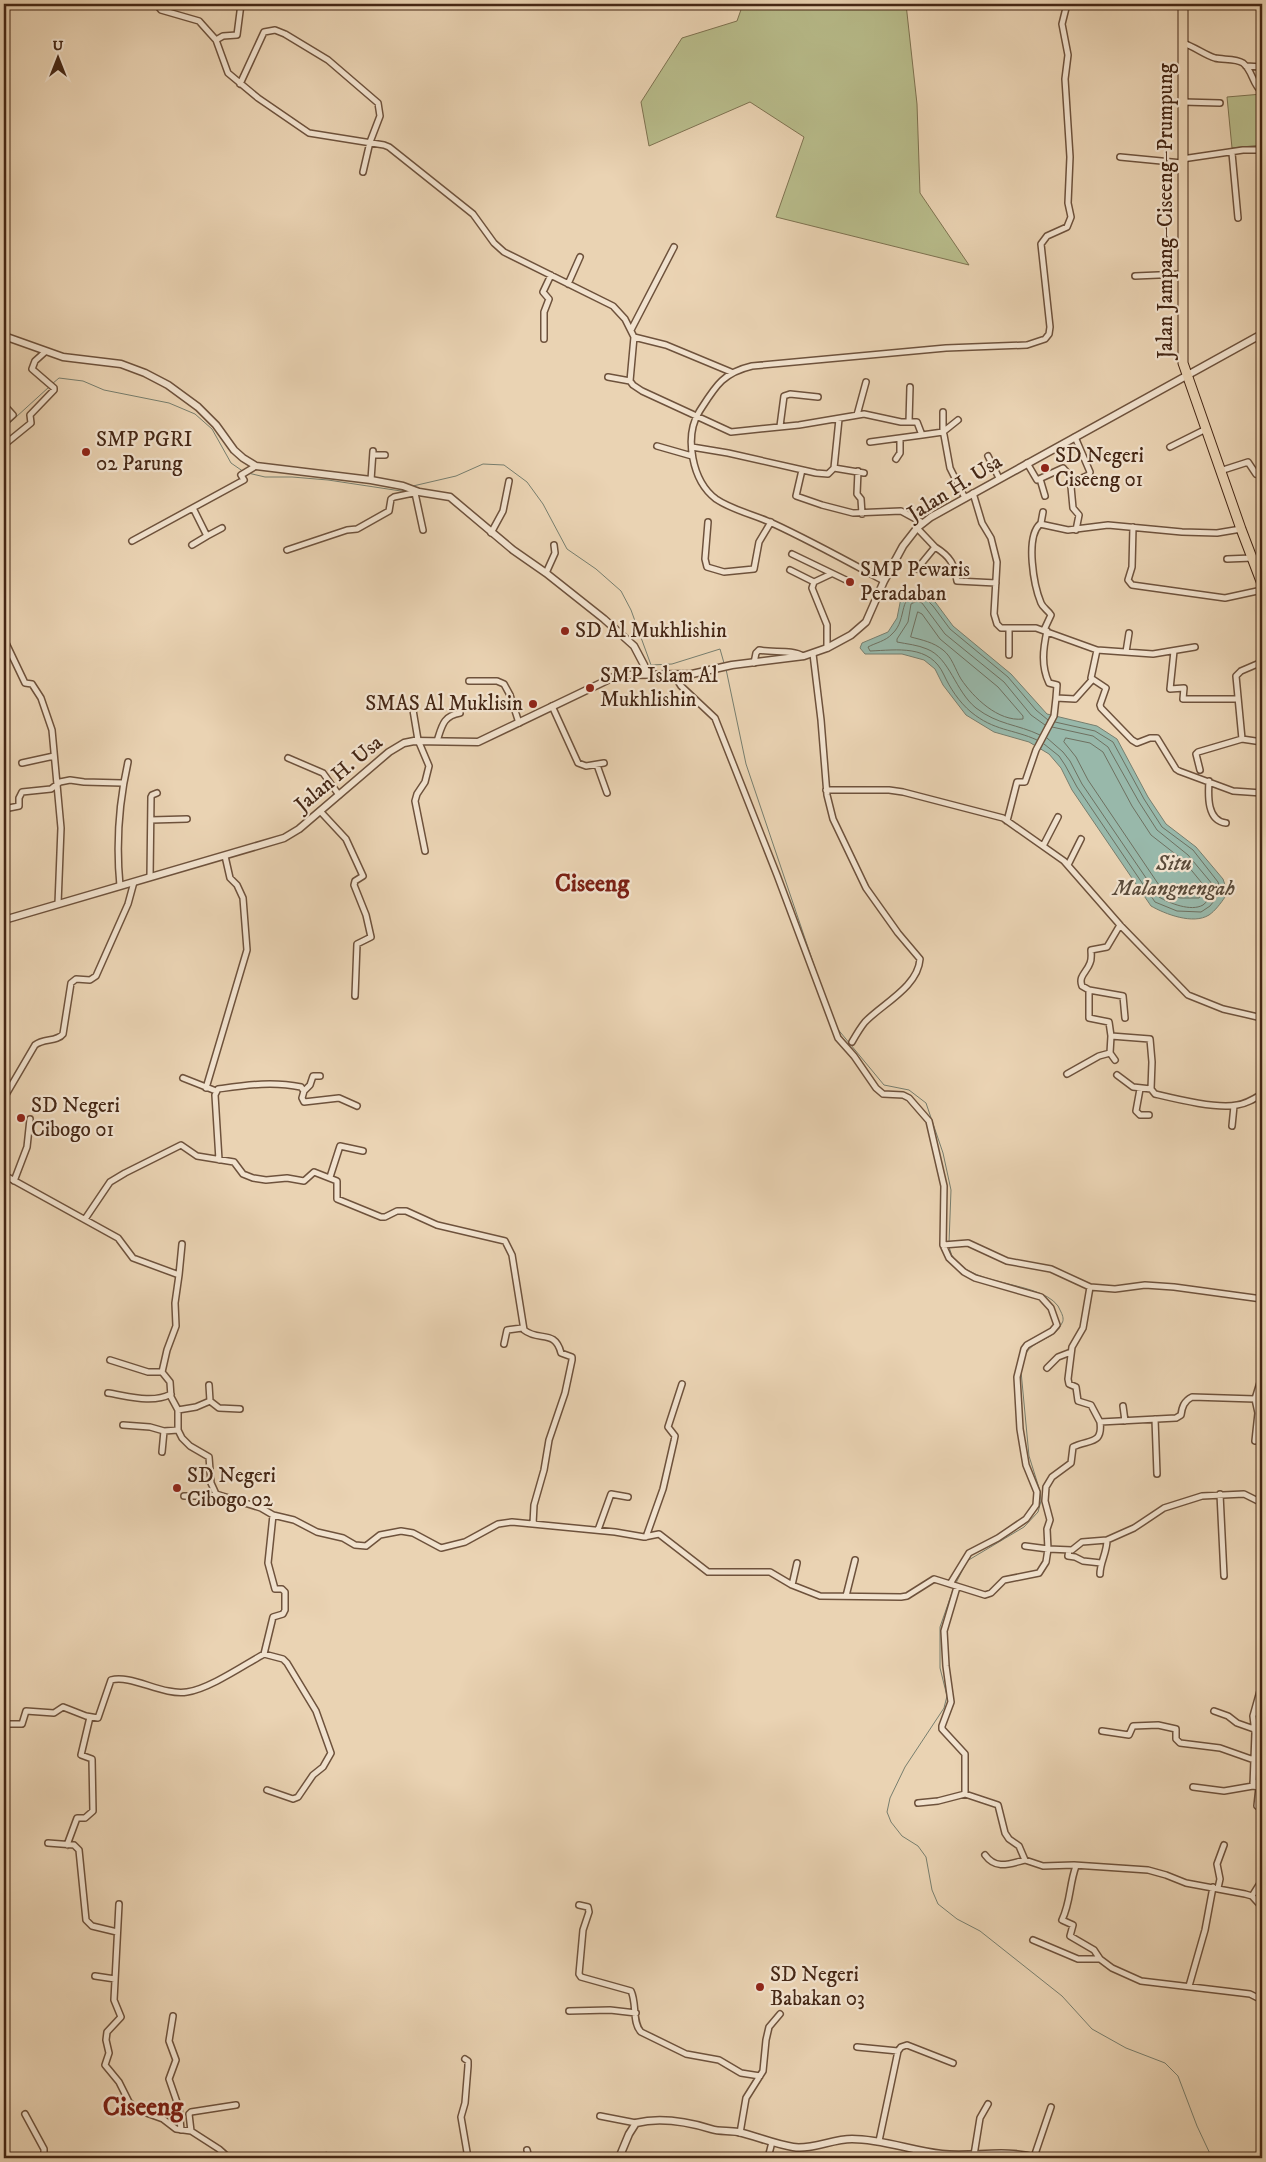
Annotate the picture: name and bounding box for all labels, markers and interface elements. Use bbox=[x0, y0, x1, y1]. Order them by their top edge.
north arrow bbox=[32, 32, 82, 82]
text: U bbox=[53, 37, 64, 55]
street label: Jalan Jampang–Ciseeng–Prumpung bbox=[1153, 62, 1179, 361]
place label: SMP PGRI 02 Parung bbox=[96, 427, 192, 477]
place label: SD Negeri Ciseeng 01 bbox=[1055, 443, 1144, 493]
marker: SMP PGRI 02 Parung bbox=[80, 446, 92, 458]
street label: Jalan H. Usa bbox=[901, 449, 1007, 528]
marker: SD Negeri Ciseeng 01 bbox=[1039, 462, 1051, 474]
place label: SMP Pewaris Peradaban bbox=[860, 557, 970, 607]
marker: SMP Pewaris Peradaban bbox=[844, 576, 856, 588]
place label: SD Al Mukhlishin bbox=[575, 618, 727, 644]
marker: SD Al Mukhlishin bbox=[559, 625, 571, 637]
place label: SMP Islam Al Mukhlishin bbox=[600, 663, 718, 713]
marker: SMP Islam Al Mukhlishin bbox=[584, 682, 596, 694]
place label: SMAS Al Muklisin bbox=[365, 691, 523, 717]
marker: SMAS Al Muklisin bbox=[527, 698, 539, 710]
street label: Jalan H. Usa bbox=[288, 730, 388, 819]
water label: Situ Malangnengah bbox=[1111, 850, 1235, 902]
district label: Ciseeng bbox=[555, 869, 630, 899]
place label: SD Negeri Cibogo 01 bbox=[31, 1093, 120, 1143]
marker: SD Negeri Cibogo 01 bbox=[15, 1112, 27, 1124]
place label: SD Negeri Cibogo 02 bbox=[187, 1463, 276, 1513]
marker: SD Negeri Cibogo 02 bbox=[171, 1482, 183, 1494]
place label: SD Negeri Babakan 03 bbox=[770, 1962, 865, 2012]
marker: SD Negeri Babakan 03 bbox=[754, 1981, 766, 1993]
district label: Ciseeng bbox=[103, 2091, 185, 2124]

